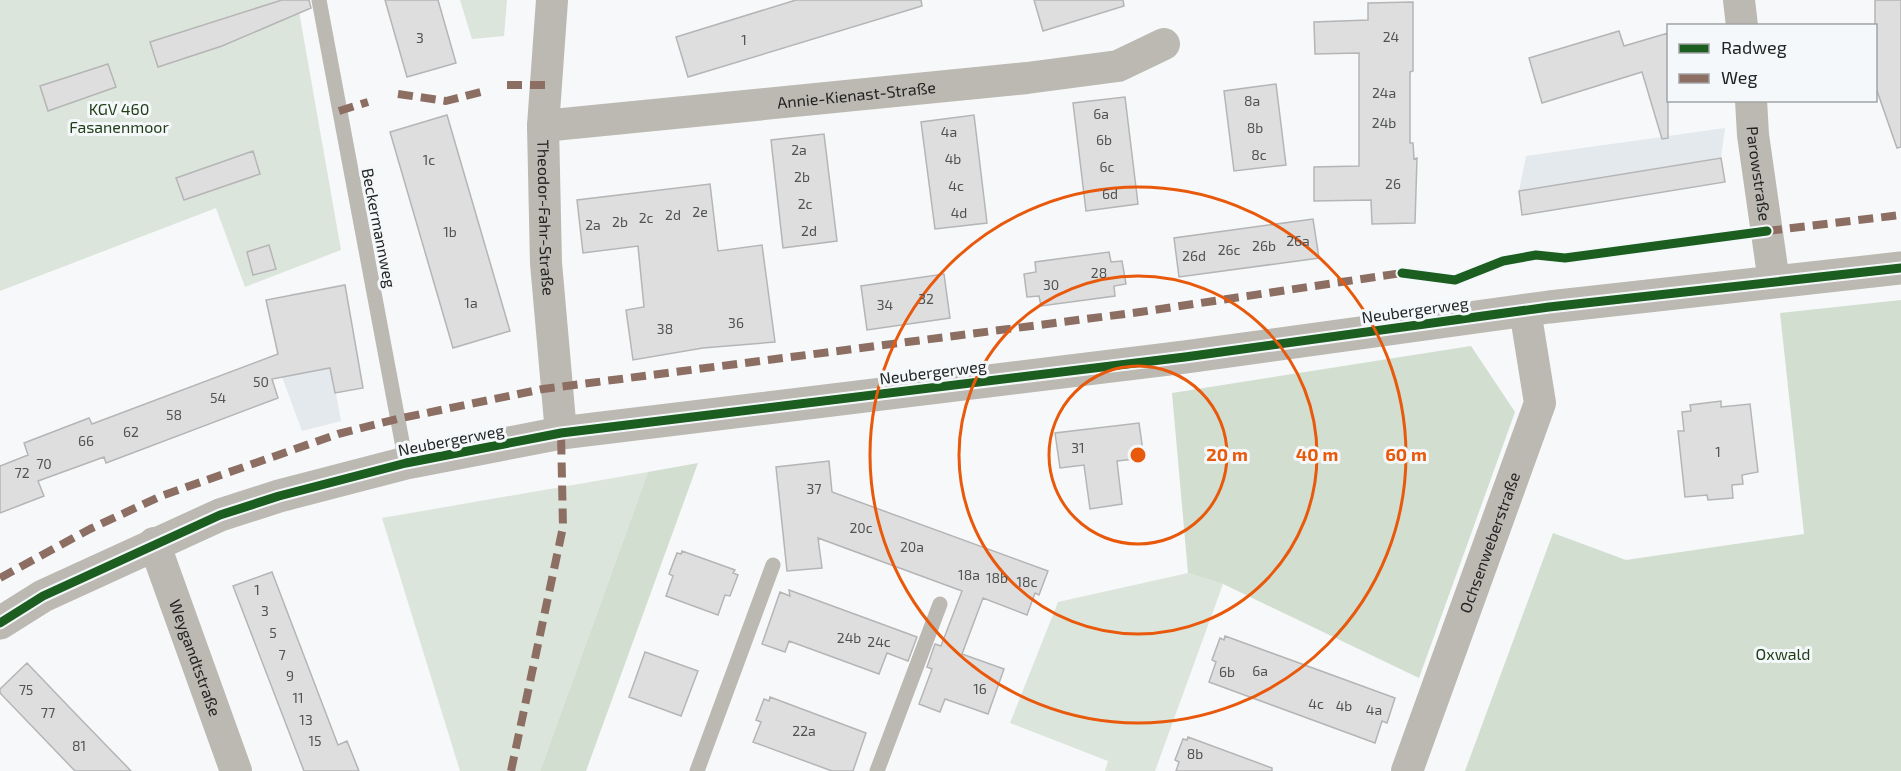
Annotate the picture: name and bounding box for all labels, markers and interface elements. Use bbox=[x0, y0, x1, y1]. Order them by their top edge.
legend bbox=[1667, 24, 1877, 102]
house number: 24 bbox=[1383, 28, 1399, 45]
house number: 3 bbox=[416, 29, 424, 46]
house number: 1 bbox=[741, 31, 747, 48]
text: Radweg bbox=[1721, 36, 1787, 58]
text: Weg bbox=[1721, 66, 1757, 88]
street label: Annie-Kienast-Straße bbox=[776, 77, 937, 112]
house number: 24a bbox=[1372, 84, 1396, 101]
house number: 8a bbox=[1244, 92, 1260, 109]
park label: KGV 460 Fasanenmoor bbox=[69, 99, 169, 136]
house number: 6a bbox=[1093, 105, 1109, 122]
house number: 24b bbox=[1372, 114, 1396, 131]
house number: 8b bbox=[1247, 119, 1263, 136]
house number: 4a bbox=[941, 123, 957, 140]
street label: Parowstraße bbox=[1744, 126, 1775, 222]
house number: 6b bbox=[1096, 131, 1112, 148]
street label: Theodor-Fahr-Straße bbox=[534, 139, 559, 296]
house number: 2a bbox=[791, 141, 807, 158]
house number: 8c bbox=[1251, 146, 1267, 163]
house number: 4b bbox=[945, 150, 961, 167]
house number: 1c bbox=[423, 151, 435, 168]
house number: 6c bbox=[1100, 158, 1115, 175]
street label: Beckermannweg bbox=[359, 167, 400, 289]
house number: 2b bbox=[794, 168, 810, 185]
house number: 26 bbox=[1385, 175, 1401, 192]
house number: 4c bbox=[948, 177, 964, 194]
house number: 6d bbox=[1102, 185, 1118, 202]
house number: 2c bbox=[798, 195, 813, 212]
house number: 2e bbox=[692, 203, 708, 220]
house number: 4d bbox=[951, 204, 967, 221]
house number: 2d bbox=[665, 206, 681, 223]
house number: 2c bbox=[639, 209, 654, 226]
house number: 2b bbox=[612, 213, 628, 230]
house number: 2a bbox=[585, 216, 601, 233]
house number: 2d bbox=[801, 222, 817, 239]
house number: 1b bbox=[443, 223, 457, 240]
house number: 26a bbox=[1286, 232, 1310, 249]
house number: 26b bbox=[1252, 237, 1276, 254]
house number: 26c bbox=[1218, 241, 1241, 258]
house number: 26d bbox=[1182, 247, 1206, 264]
house number: 28 bbox=[1091, 264, 1107, 281]
house number: 30 bbox=[1043, 276, 1059, 293]
house number: 32 bbox=[918, 290, 934, 307]
street label: Neubergerweg bbox=[1360, 293, 1470, 326]
house number: 1a bbox=[464, 294, 478, 311]
house number: 34 bbox=[877, 296, 893, 313]
house number: 36 bbox=[728, 314, 744, 331]
house number: 38 bbox=[657, 320, 673, 337]
street label: Neubergerweg bbox=[878, 356, 988, 387]
house number: 50 bbox=[253, 373, 269, 390]
house number: 54 bbox=[210, 389, 226, 406]
house number: 58 bbox=[166, 406, 182, 423]
street label: Neubergerweg bbox=[396, 420, 506, 459]
house number: 62 bbox=[123, 423, 139, 440]
house number: 66 bbox=[78, 432, 94, 449]
house number: 31 bbox=[1071, 439, 1085, 456]
text: 20 m bbox=[1206, 443, 1248, 465]
text: 40 m bbox=[1296, 443, 1338, 465]
text: 60 m bbox=[1385, 443, 1427, 465]
house number: 1 bbox=[1715, 443, 1721, 460]
centre of rings bbox=[1128, 445, 1148, 465]
house number: 70 bbox=[36, 455, 52, 472]
house number: 72 bbox=[14, 464, 30, 481]
street label: Ochsenweberstraße bbox=[1455, 469, 1523, 615]
house number: 37 bbox=[807, 480, 821, 497]
house number: 20c bbox=[849, 519, 873, 536]
house number: 20a bbox=[900, 538, 924, 555]
house number: 18a bbox=[958, 566, 980, 583]
house number: 18b bbox=[986, 569, 1008, 586]
house number: 18c bbox=[1017, 573, 1038, 590]
house number: 1 bbox=[254, 581, 260, 598]
street label: Weygandtstraße bbox=[166, 597, 226, 719]
house number: 3 bbox=[261, 602, 269, 619]
house number: 5 bbox=[269, 624, 277, 641]
house number: 24b bbox=[837, 629, 861, 646]
house number: 24c bbox=[867, 633, 891, 650]
park label: Oxwald bbox=[1756, 644, 1810, 663]
house number: 7 bbox=[278, 646, 286, 663]
house number: 6a bbox=[1252, 662, 1268, 679]
house number: 6b bbox=[1219, 663, 1235, 680]
house number: 9 bbox=[286, 667, 294, 684]
house number: 16 bbox=[973, 680, 987, 697]
house number: 75 bbox=[19, 681, 33, 698]
house number: 11 bbox=[292, 689, 304, 706]
house number: 4c bbox=[1308, 695, 1324, 712]
house number: 4b bbox=[1336, 697, 1352, 714]
house number: 4a bbox=[1366, 701, 1382, 718]
house number: 77 bbox=[41, 704, 55, 721]
house number: 13 bbox=[299, 711, 313, 728]
house number: 22a bbox=[792, 722, 816, 739]
house number: 15 bbox=[308, 732, 322, 749]
house number: 81 bbox=[72, 737, 86, 754]
house number: 8b bbox=[1187, 745, 1203, 762]

